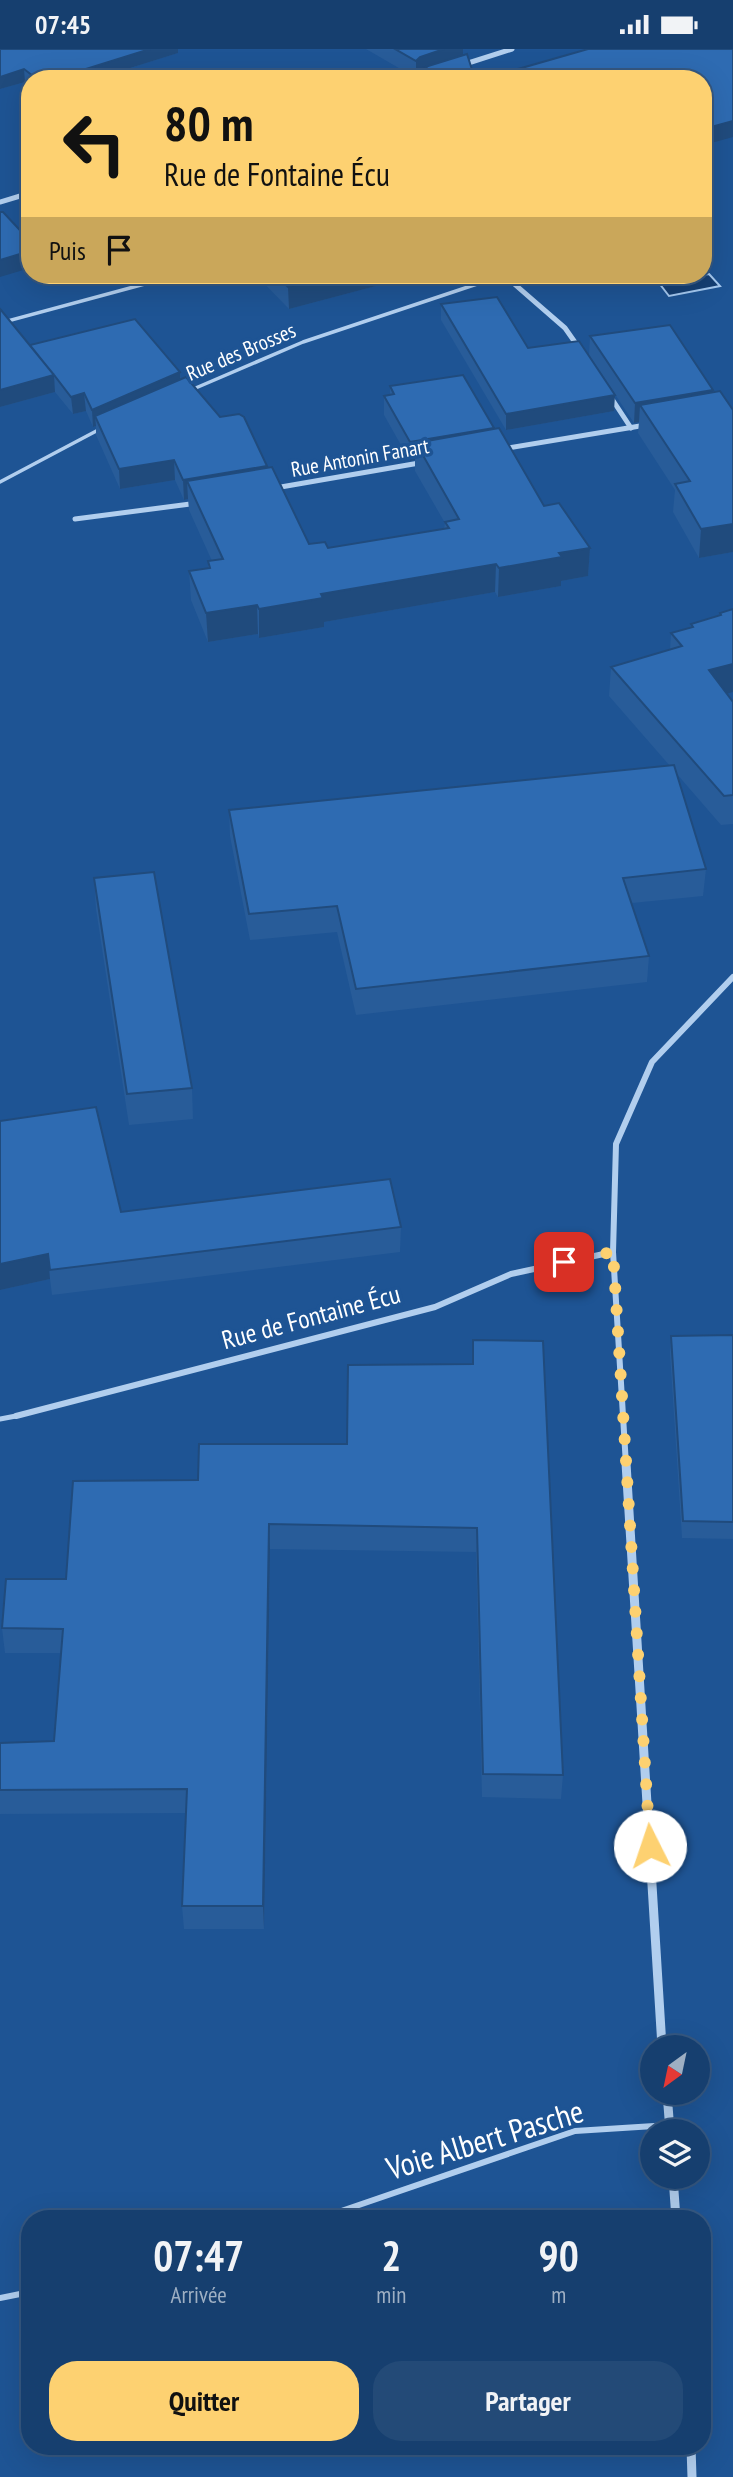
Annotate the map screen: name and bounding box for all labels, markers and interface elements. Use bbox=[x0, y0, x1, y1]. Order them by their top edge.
text: 07:45 bbox=[35, 8, 91, 41]
text: 80 m bbox=[164, 91, 253, 155]
icon: left bbox=[49, 98, 140, 189]
text: Rue de Fontaine Écu bbox=[164, 153, 390, 195]
icon: arrive bbox=[100, 231, 138, 269]
text: Puis bbox=[49, 234, 86, 267]
street label: Rue des Brosses bbox=[182, 316, 300, 387]
street label: Rue Antonin Fanart bbox=[289, 432, 431, 483]
pin bbox=[534, 1232, 594, 1292]
icon: arrive bbox=[545, 1243, 583, 1281]
street label: Rue de Fontaine Écu bbox=[218, 1277, 404, 1356]
position arrow bbox=[613, 1809, 687, 1883]
north arrow bbox=[640, 2035, 710, 2105]
map controls bbox=[640, 2035, 710, 2189]
street label: Voie Albert Pasche bbox=[380, 2089, 588, 2189]
button: layers bbox=[640, 2119, 710, 2189]
text: 07:47 bbox=[153, 2228, 244, 2283]
text: 2 bbox=[381, 2228, 401, 2283]
text: 90 bbox=[539, 2228, 579, 2283]
text: Arrivée bbox=[171, 2280, 227, 2309]
text: min bbox=[376, 2280, 406, 2309]
text: m bbox=[551, 2280, 566, 2309]
button: Quitter bbox=[49, 2361, 359, 2441]
button: Partager bbox=[373, 2361, 683, 2441]

